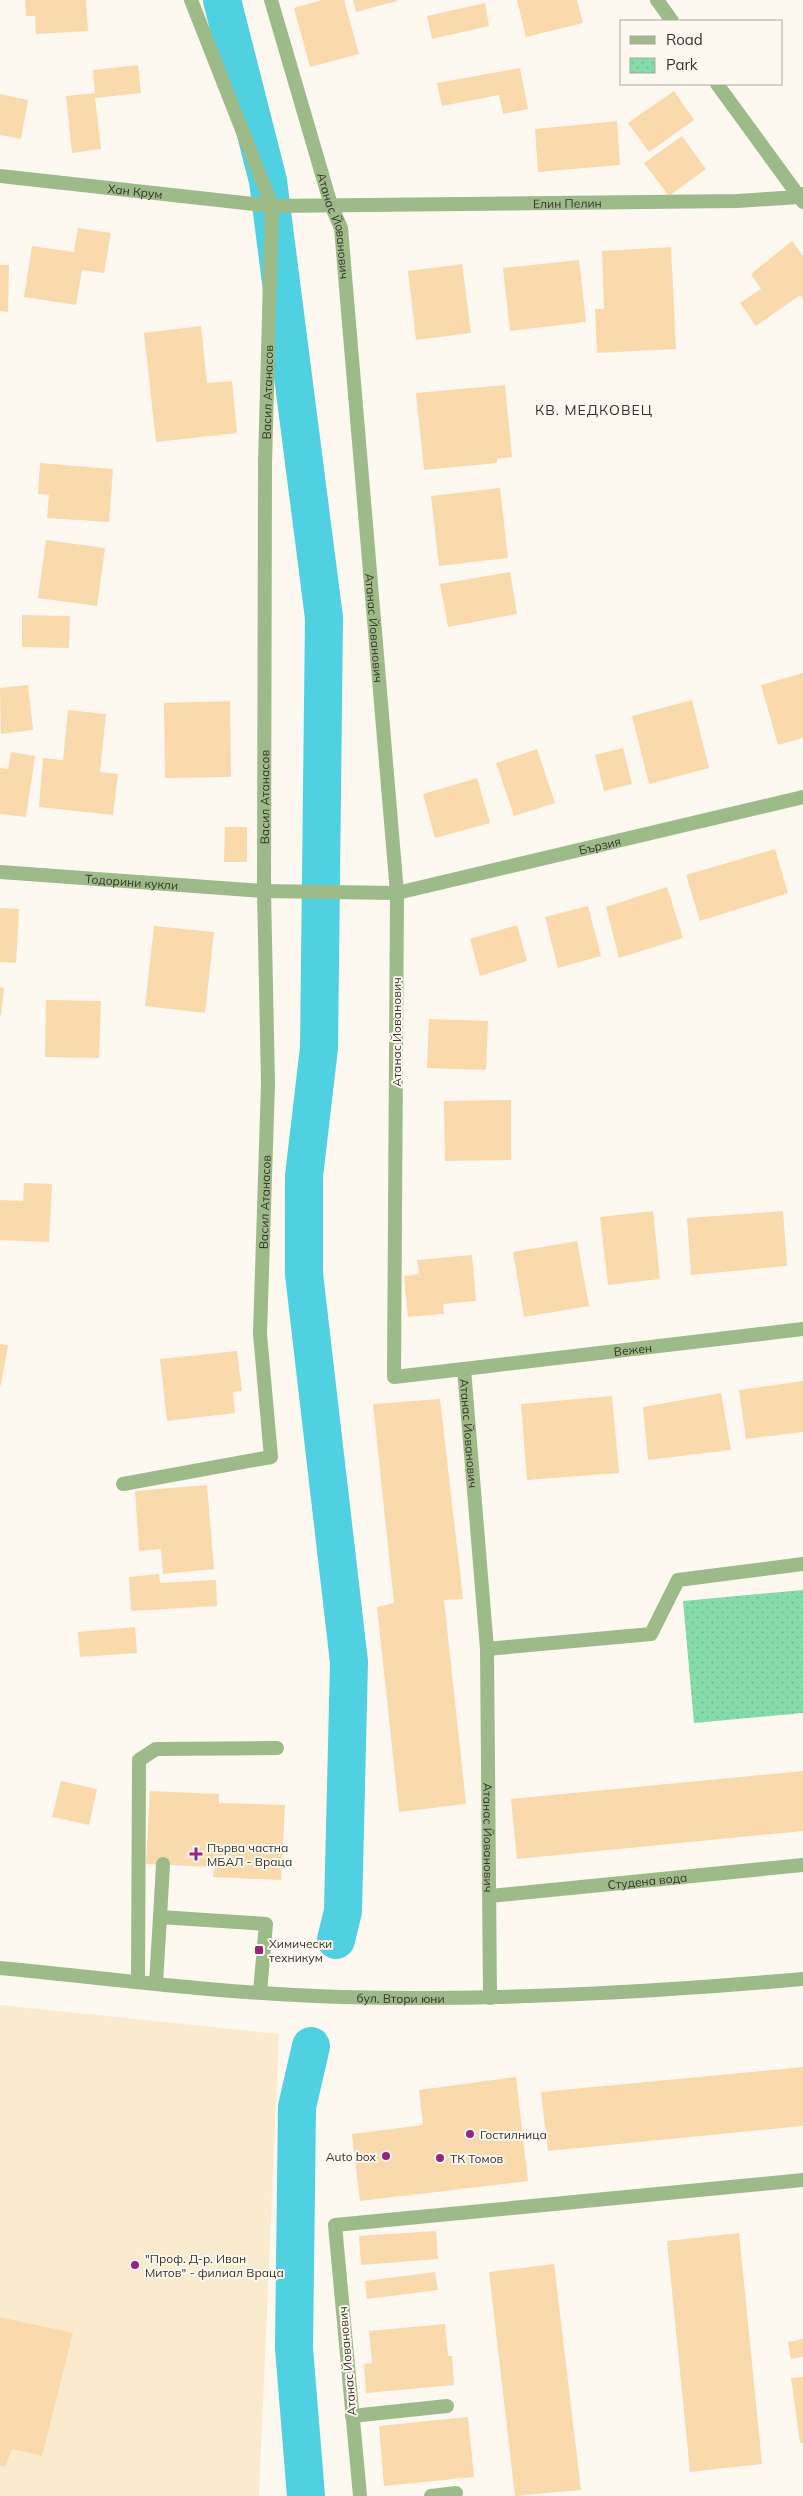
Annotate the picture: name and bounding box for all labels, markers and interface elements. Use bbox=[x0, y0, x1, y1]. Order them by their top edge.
legend bbox=[620, 20, 783, 85]
text: Road bbox=[666, 30, 703, 49]
text: Park bbox=[666, 55, 698, 74]
street label: Атанас Йованович bbox=[314, 171, 353, 280]
street label: Хан Крум bbox=[107, 180, 163, 201]
street label: Елин Пелин bbox=[533, 195, 602, 211]
street label: Васил Атанасов bbox=[258, 344, 276, 440]
district label: КВ. МЕДКОВЕЦ bbox=[535, 401, 653, 419]
street label: Атанас Йованович bbox=[363, 573, 387, 683]
street label: Васил Атанасов bbox=[257, 750, 272, 844]
street label: Бързия bbox=[577, 833, 622, 857]
street label: Тодорини кукли bbox=[85, 871, 179, 892]
street label: Атанас Йованович bbox=[389, 977, 404, 1087]
street label: Васил Атанасов bbox=[255, 1154, 273, 1249]
street label: Вежен bbox=[613, 1339, 653, 1359]
street label: Атанас Йованович bbox=[457, 1378, 481, 1489]
street label: Атанас Йованович bbox=[481, 1783, 497, 1892]
place label: Първа частна МБАЛ - Враца bbox=[207, 1840, 292, 1869]
marker: Първа частна МБАЛ - Враца bbox=[189, 1847, 203, 1861]
street label: Студена вода bbox=[607, 1869, 688, 1892]
place label: Химически техникум bbox=[269, 1936, 332, 1965]
marker: Химически техникум bbox=[253, 1944, 265, 1956]
street label: бул. Втори юни bbox=[357, 1990, 445, 2005]
place label: Гостилница bbox=[480, 2127, 547, 2142]
marker: Гостилница bbox=[464, 2128, 476, 2140]
place label: Auto box bbox=[326, 2149, 377, 2164]
marker: Auto box bbox=[380, 2150, 392, 2162]
place label: ТК Томов bbox=[450, 2151, 504, 2166]
marker: ТК Томов bbox=[434, 2152, 446, 2164]
place label: "Проф. Д-р. Иван Митов" - филиал Враца bbox=[145, 2251, 284, 2280]
marker: "Проф. Д-р. Иван Митов" - филиал Враца bbox=[129, 2259, 141, 2271]
street label: Атанас Йованович bbox=[335, 2306, 359, 2416]

